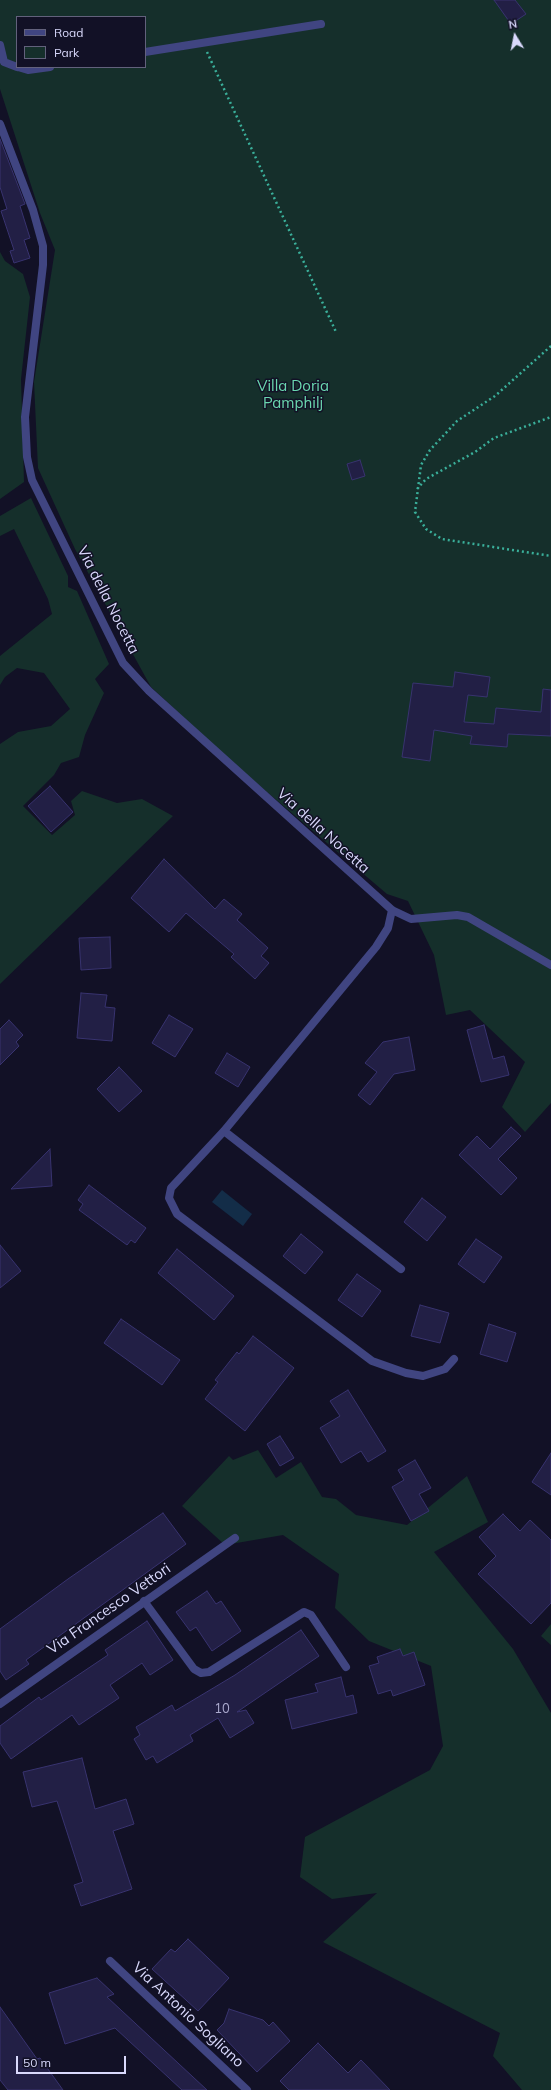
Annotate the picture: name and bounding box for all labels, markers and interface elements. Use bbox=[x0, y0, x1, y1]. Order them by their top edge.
legend bbox=[16, 16, 146, 68]
north arrow bbox=[495, 16, 535, 56]
text: N bbox=[508, 17, 518, 32]
text: Road bbox=[54, 25, 83, 40]
text: Park bbox=[54, 45, 79, 60]
park label: Villa Doria Pamphilj bbox=[257, 377, 329, 412]
street label: Via della Nocetta bbox=[73, 543, 143, 657]
street label: Via della Nocetta bbox=[273, 785, 373, 877]
street label: Via Francesco Vettori bbox=[44, 1560, 174, 1658]
house number: 10 bbox=[214, 1701, 230, 1717]
street label: Via Antonio Sogliano bbox=[129, 1959, 247, 2071]
scale bar bbox=[18, 2048, 128, 2074]
text: 50 m bbox=[23, 2055, 51, 2070]

